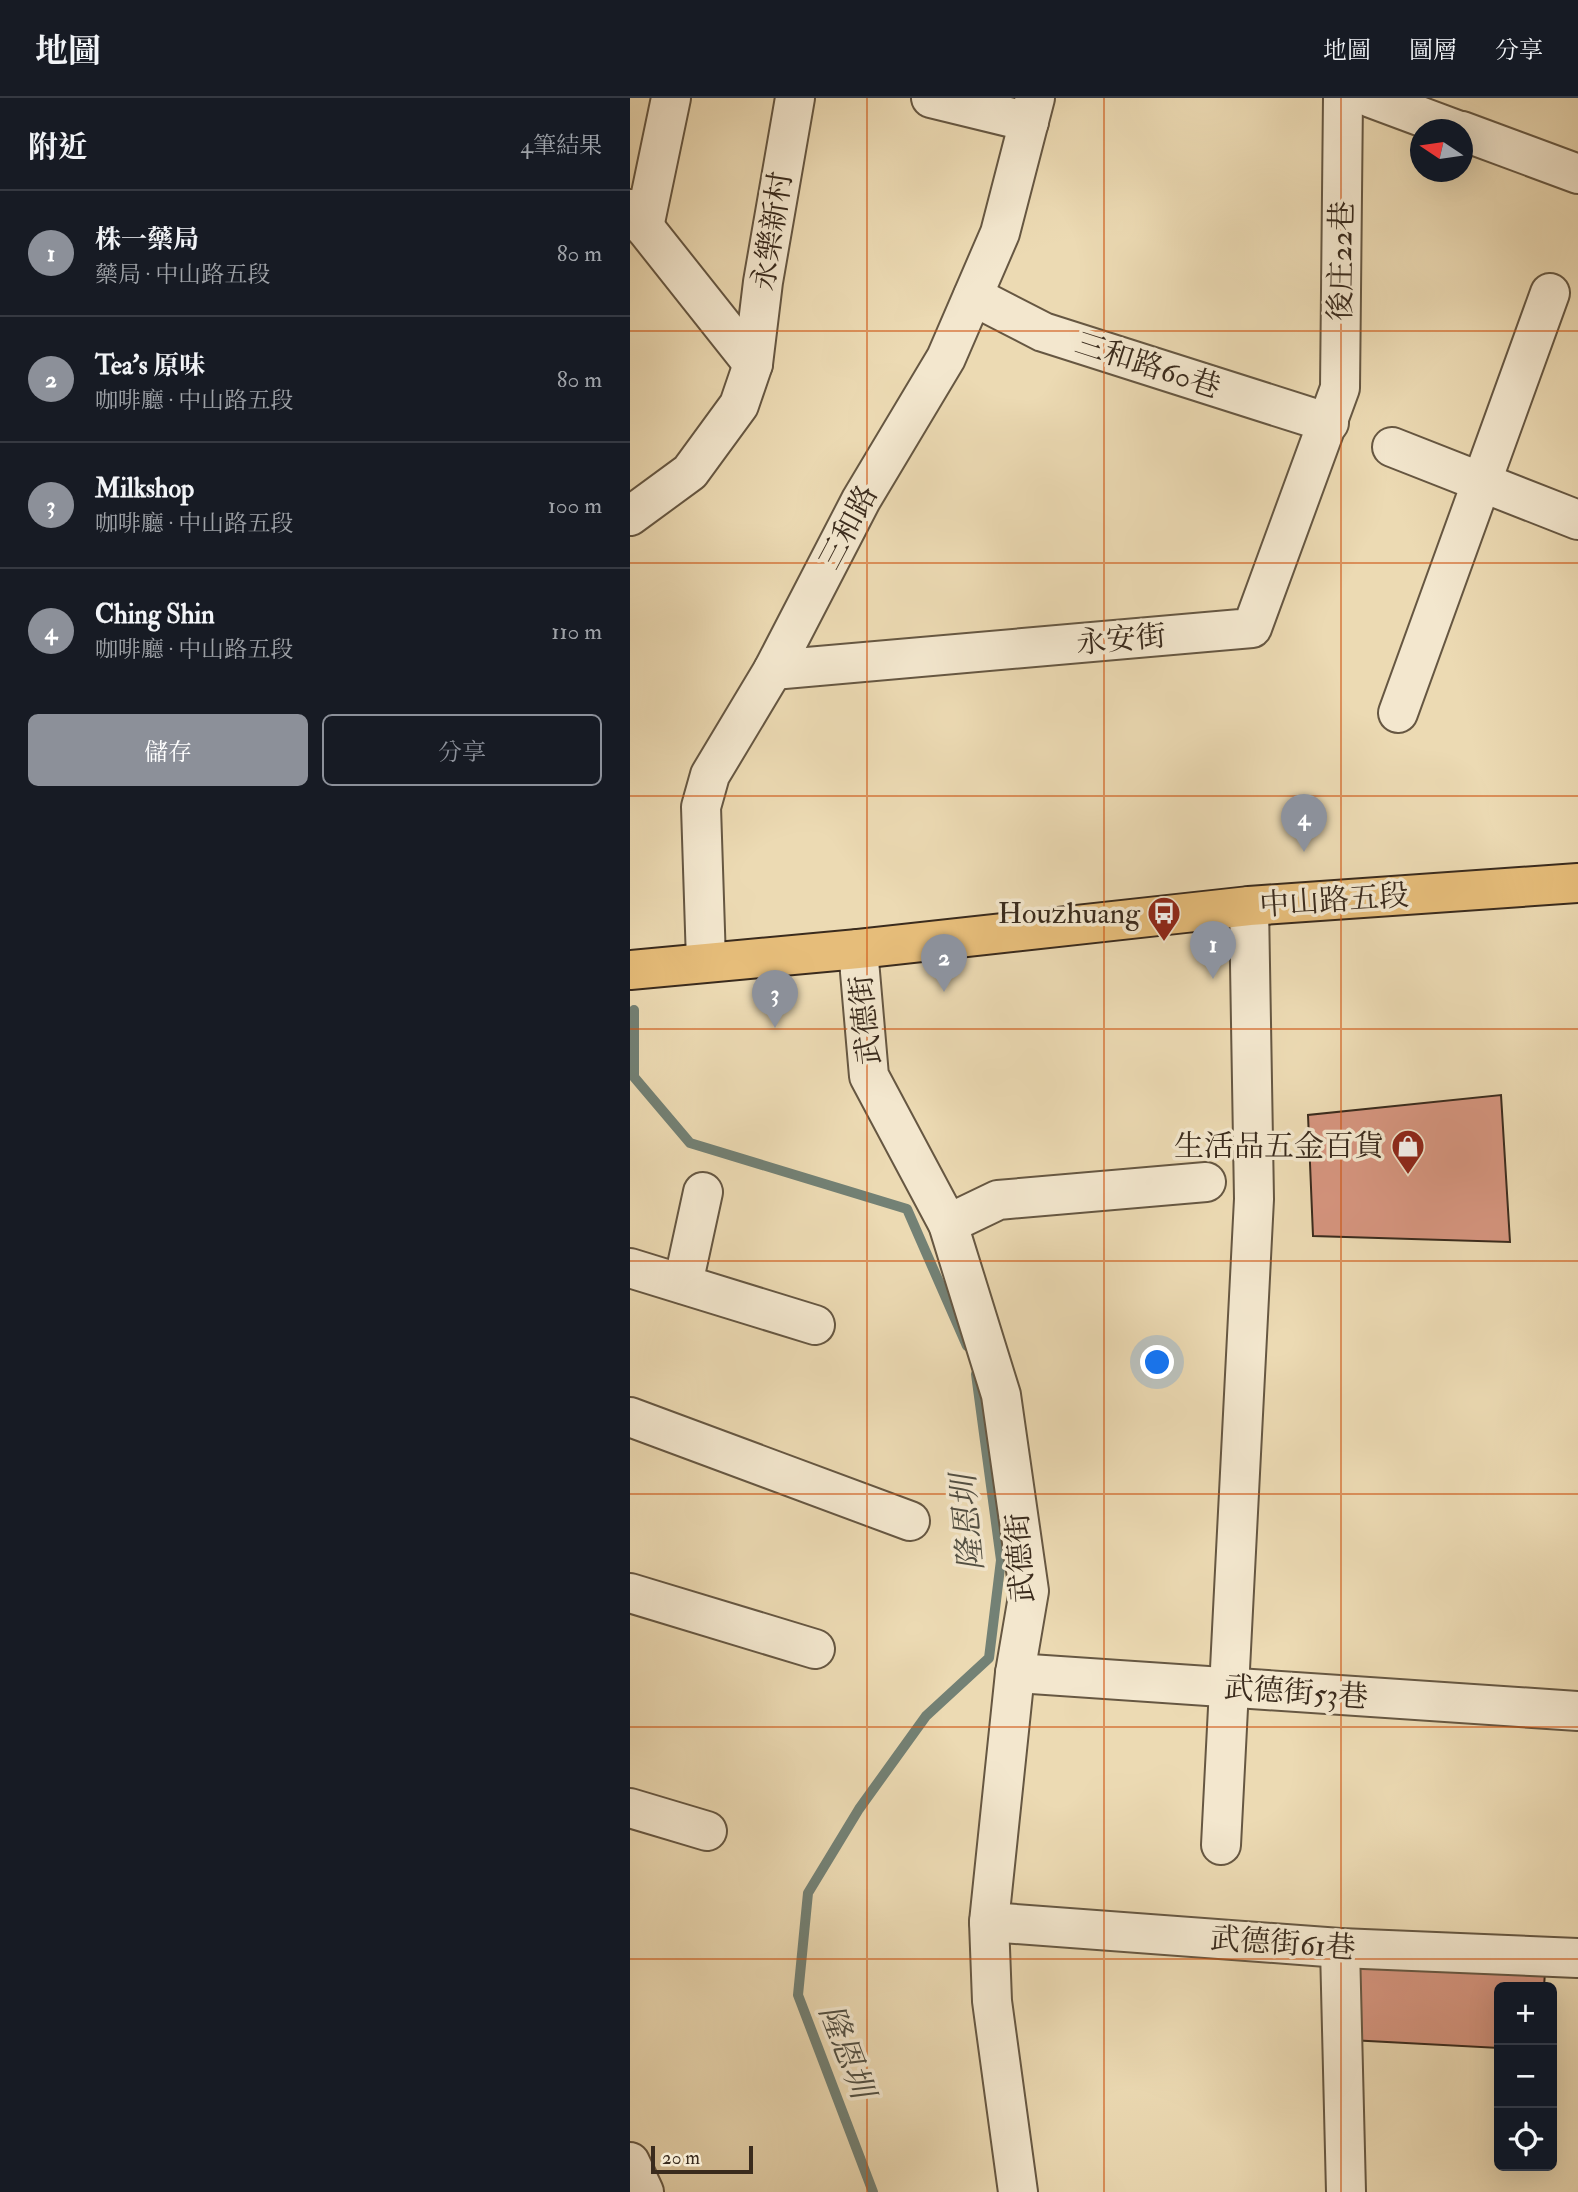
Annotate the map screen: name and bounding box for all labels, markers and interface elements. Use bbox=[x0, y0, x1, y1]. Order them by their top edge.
text: 地圖 bbox=[35, 31, 101, 72]
text: 地圖 bbox=[1323, 35, 1371, 66]
text: 圖層 bbox=[1409, 35, 1457, 66]
text: 分享 bbox=[1495, 35, 1543, 66]
north arrow bbox=[1410, 119, 1473, 182]
text: 附近 bbox=[28, 129, 88, 166]
text: 4筆結果 bbox=[521, 131, 602, 160]
street label: 永樂新村 bbox=[745, 169, 800, 293]
street label: 後庄22巷 bbox=[1322, 200, 1361, 322]
text: 株一藥局 bbox=[95, 224, 199, 256]
text: 1 bbox=[47, 239, 55, 268]
text: 80 m bbox=[557, 239, 602, 268]
text: 藥局 · 中山路五段 bbox=[95, 260, 270, 289]
street label: 三和路60巷 bbox=[1071, 325, 1225, 406]
text: Tea's 原味 bbox=[95, 350, 205, 382]
text: 2 bbox=[45, 365, 57, 394]
text: 80 m bbox=[557, 365, 602, 394]
text: 咖啡廳 · 中山路五段 bbox=[95, 386, 293, 415]
text: Milkshop bbox=[95, 473, 194, 505]
street label: 三和路 bbox=[811, 479, 886, 576]
text: 3 bbox=[47, 491, 55, 520]
text: 100 m bbox=[548, 491, 602, 520]
text: 咖啡廳 · 中山路五段 bbox=[95, 509, 293, 538]
text: Ching Shin bbox=[95, 599, 215, 631]
text: 4 bbox=[45, 617, 57, 646]
text: 110 m bbox=[551, 617, 602, 646]
street label: 永安街 bbox=[1075, 617, 1167, 662]
text: 咖啡廳 · 中山路五段 bbox=[95, 635, 293, 664]
button: 儲存 bbox=[28, 714, 308, 786]
button: 分享 bbox=[322, 714, 602, 786]
pin: 4 bbox=[1281, 794, 1327, 852]
street label: 中山路五段 bbox=[1258, 877, 1410, 924]
bus stop icon: Houzhuang bbox=[1145, 894, 1183, 943]
place label: Houzhuang bbox=[998, 895, 1141, 932]
pin: 1 bbox=[1190, 921, 1236, 979]
pin: 2 bbox=[921, 934, 967, 992]
pin: 3 bbox=[752, 970, 798, 1028]
street label: 武德街 bbox=[842, 973, 889, 1067]
shop icon: 生活品五金百貨 bbox=[1389, 1127, 1427, 1176]
place label: 生活品五金百貨 bbox=[1174, 1128, 1384, 1165]
your location bbox=[1140, 1345, 1174, 1379]
water label: 隆恩圳 bbox=[943, 1468, 992, 1572]
street label: 武德街 bbox=[999, 1512, 1042, 1604]
street label: 武德街53巷 bbox=[1222, 1669, 1369, 1716]
street label: 武德街61巷 bbox=[1209, 1920, 1357, 1967]
map controls bbox=[1494, 1982, 1557, 2171]
button: + bbox=[1494, 1982, 1557, 2045]
water label: 隆恩圳 bbox=[810, 1999, 884, 2108]
button: − bbox=[1494, 2045, 1557, 2108]
button: locate bbox=[1494, 2108, 1557, 2171]
scale bar bbox=[651, 2143, 752, 2175]
text: 20 m bbox=[662, 2146, 700, 2170]

